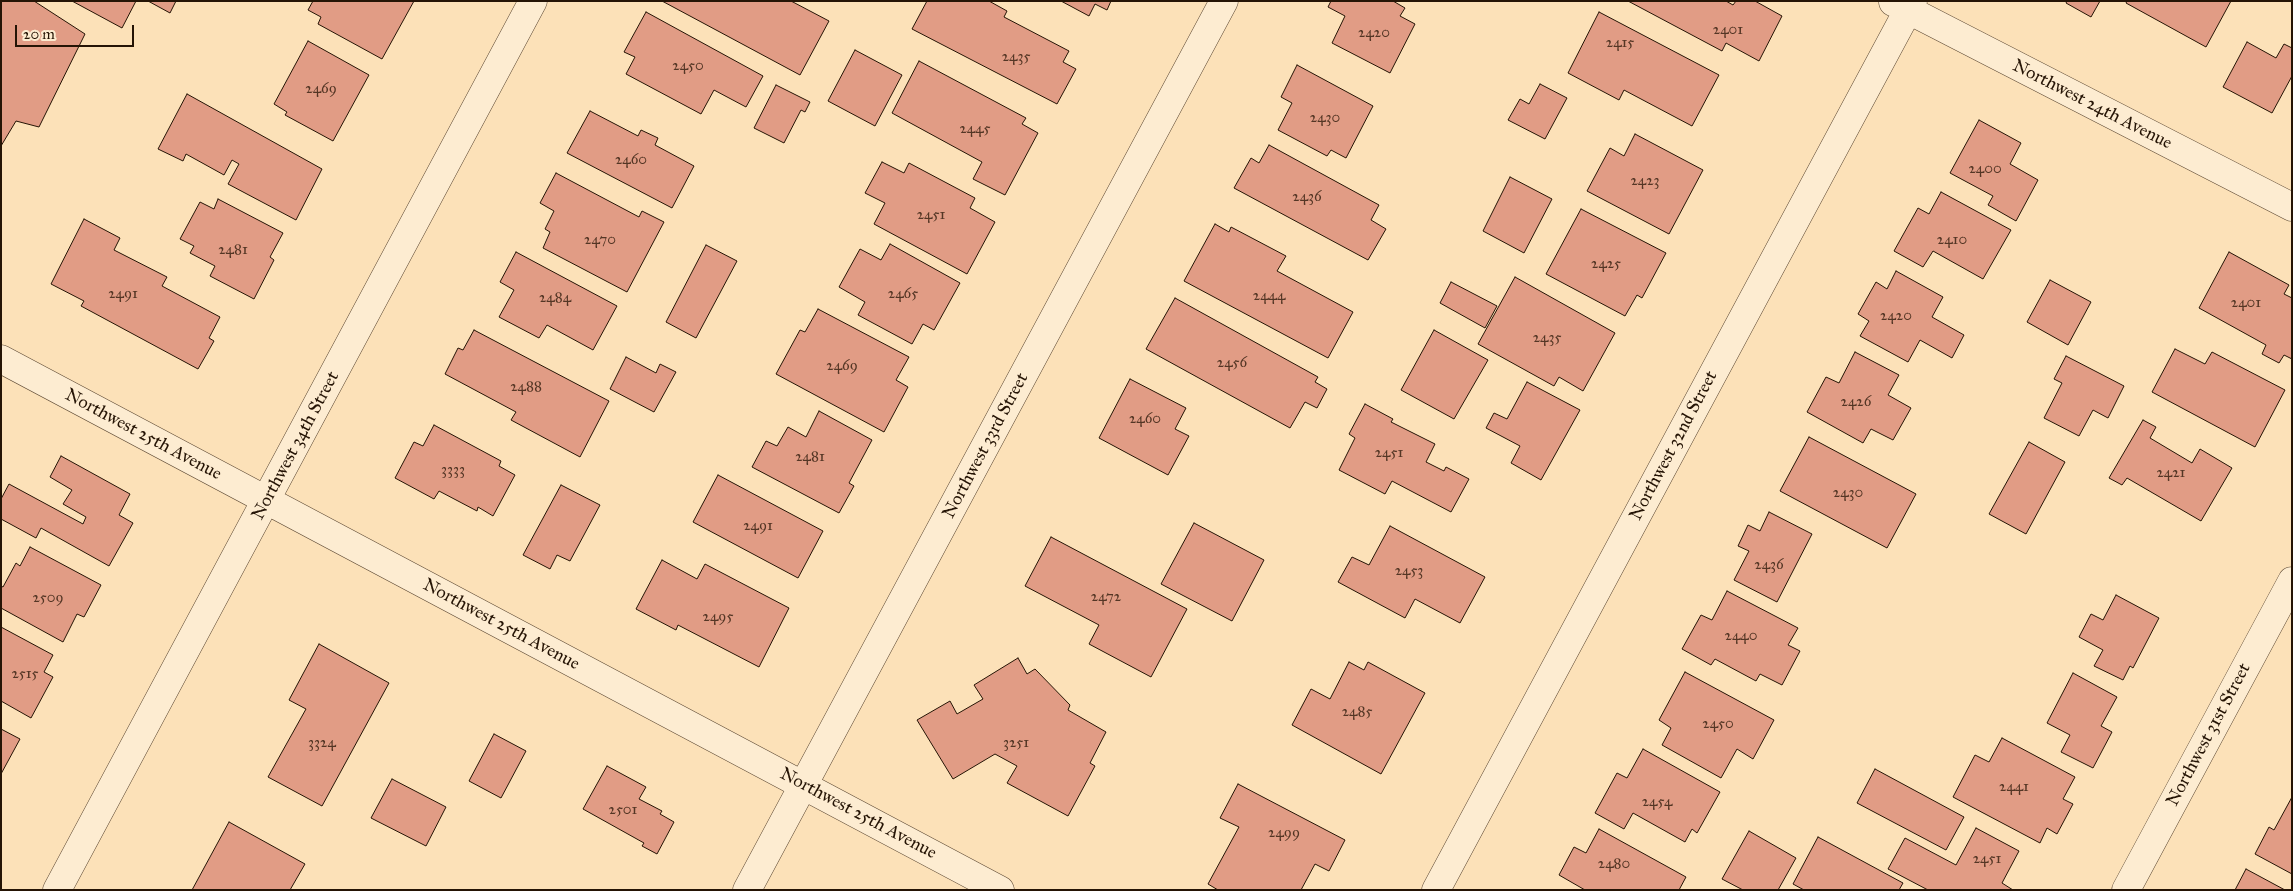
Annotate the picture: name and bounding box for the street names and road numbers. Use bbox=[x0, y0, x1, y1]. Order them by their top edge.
street label: Northwest 24th Avenue bbox=[2009, 55, 2175, 155]
street label: Northwest 32nd Street bbox=[1625, 367, 1723, 525]
street label: Northwest 34th Street bbox=[248, 368, 344, 524]
street label: Northwest 33rd Street bbox=[939, 370, 1033, 522]
street label: Northwest 25th Avenue bbox=[61, 385, 225, 485]
street label: Northwest 25th Avenue bbox=[419, 575, 583, 675]
street label: Northwest 31st Street bbox=[2162, 660, 2256, 810]
street label: Northwest 25th Avenue bbox=[776, 764, 940, 864]

